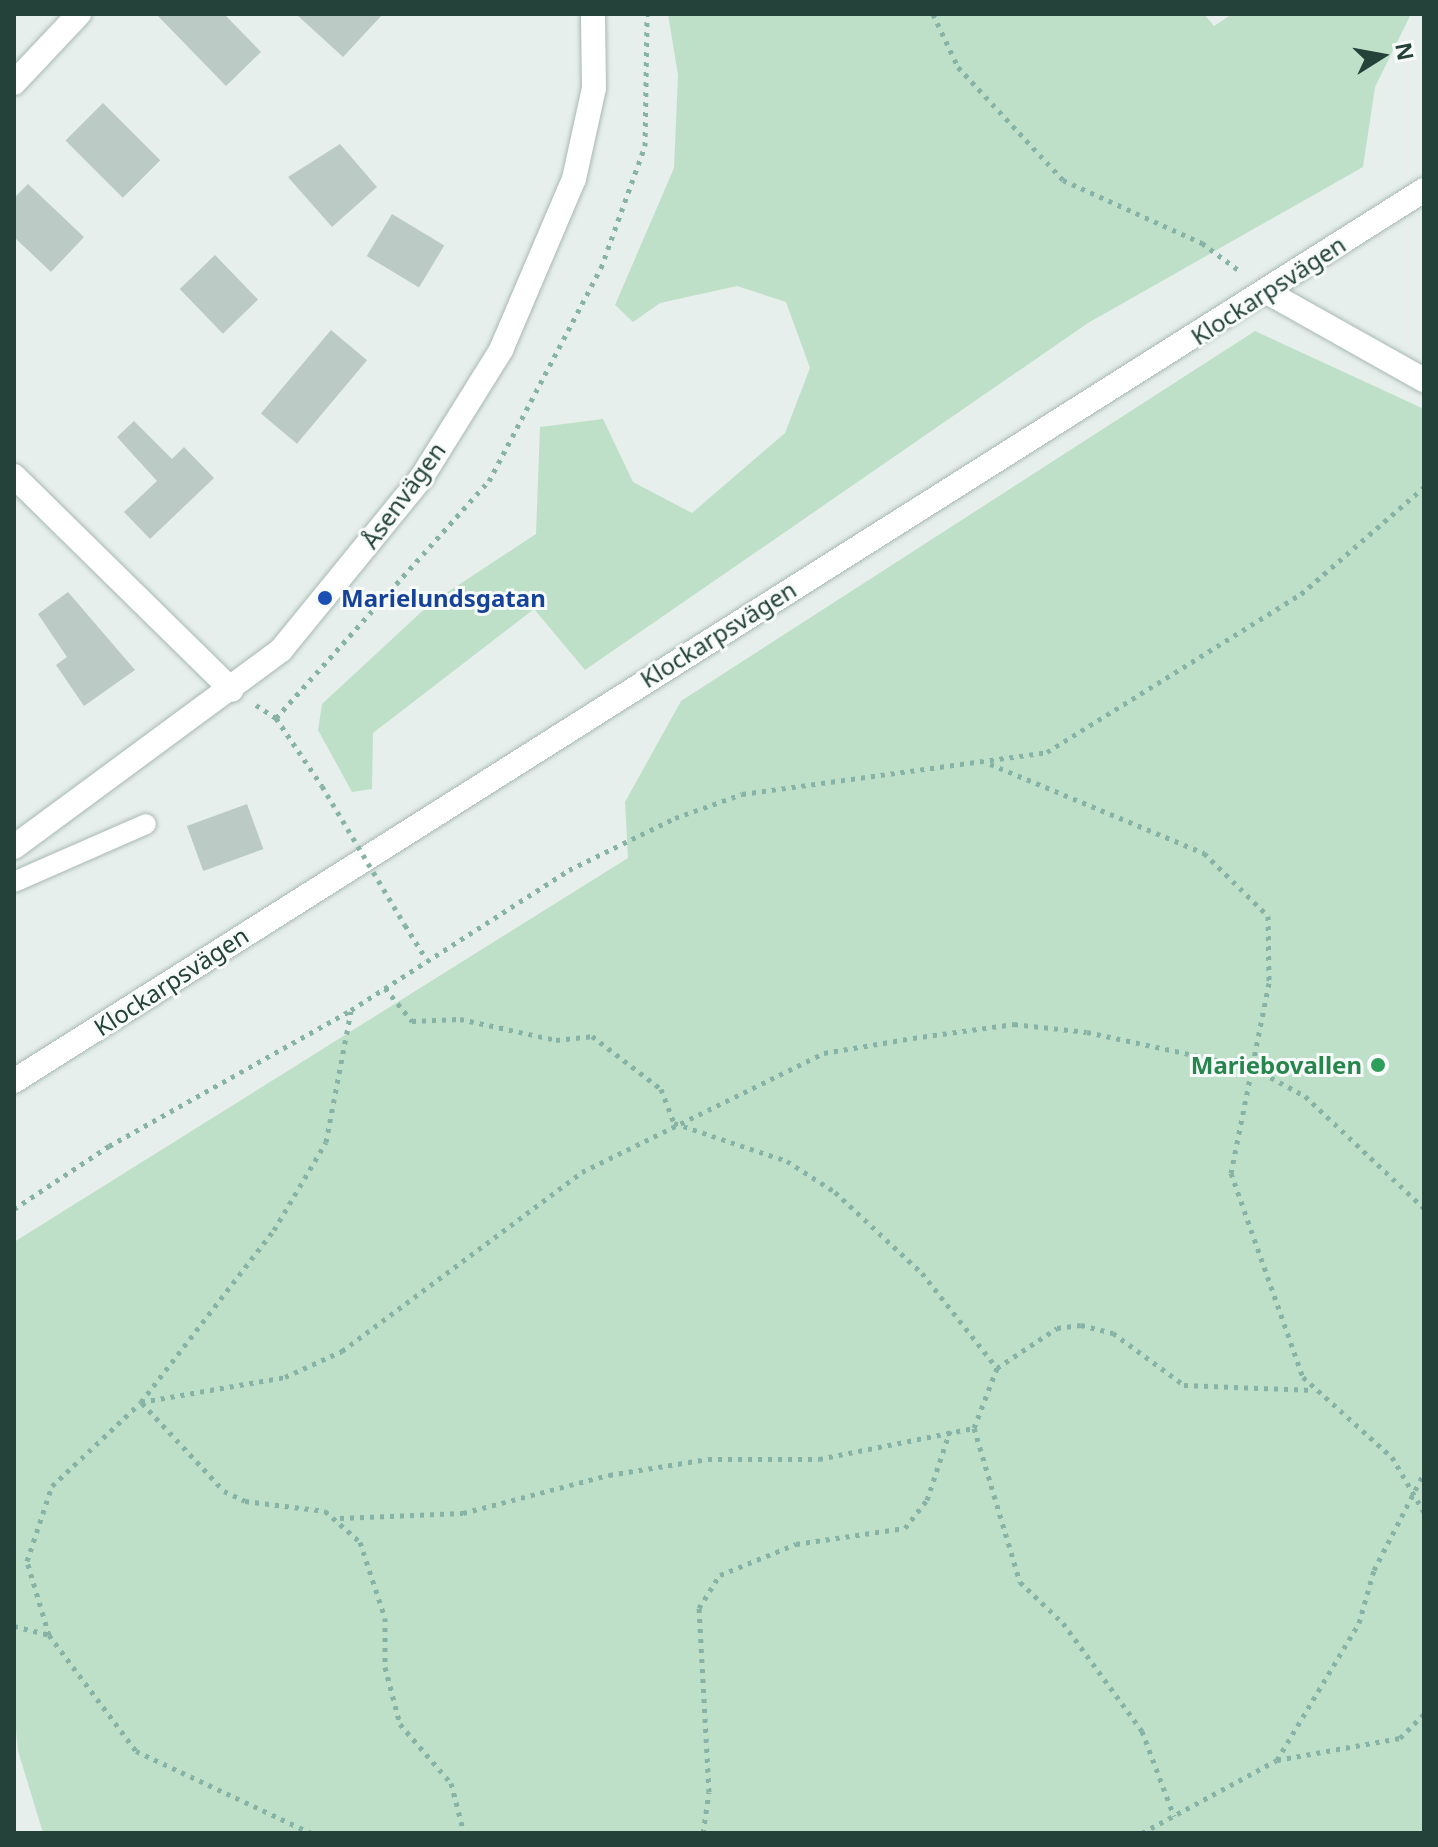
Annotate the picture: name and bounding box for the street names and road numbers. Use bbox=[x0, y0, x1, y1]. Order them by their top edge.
street label: Klockarpsvägen bbox=[1185, 229, 1351, 351]
street label: Åsenvägen bbox=[355, 436, 451, 554]
street label: Klockarpsvägen bbox=[635, 575, 801, 693]
street label: Klockarpsvägen bbox=[88, 920, 254, 1042]

